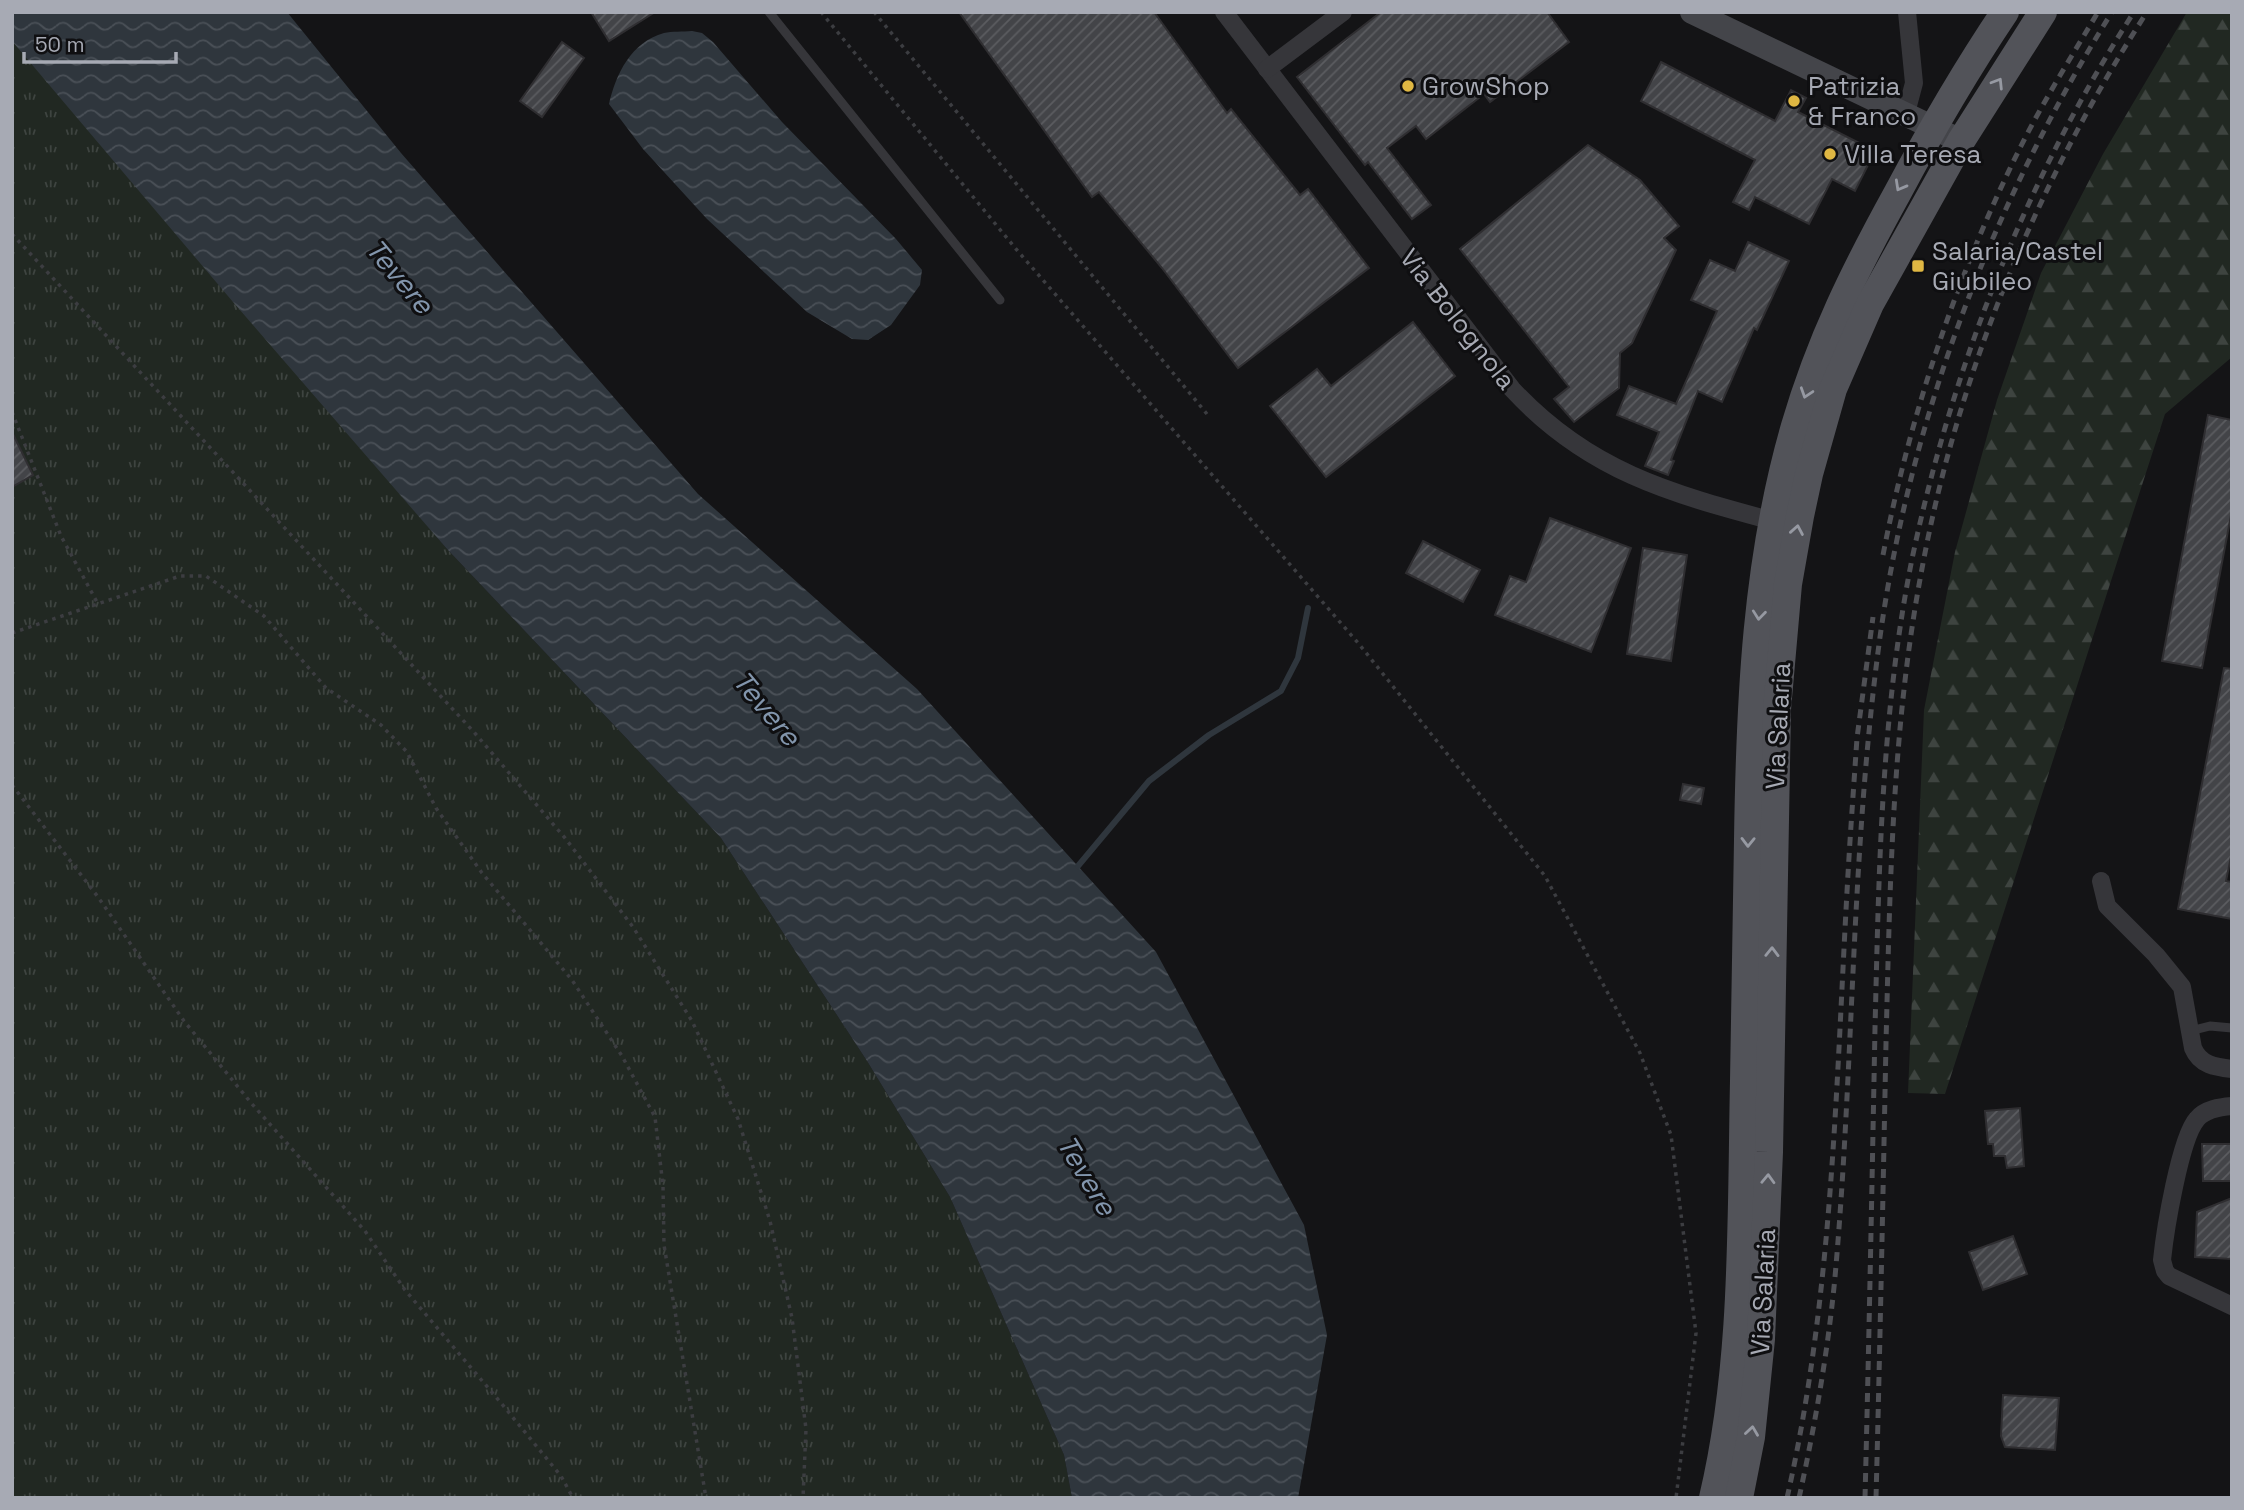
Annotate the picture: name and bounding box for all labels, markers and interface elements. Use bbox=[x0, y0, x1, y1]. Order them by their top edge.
scale bar bbox=[24, 21, 177, 65]
text: 50 m bbox=[35, 31, 85, 58]
place label: GrowShop bbox=[1422, 69, 1550, 103]
place label: Patrizia & Franco bbox=[1808, 69, 1916, 133]
marker: GrowShop bbox=[1400, 78, 1416, 94]
one-way arrow bbox=[1989, 78, 2002, 91]
marker: Patrizia & Franco bbox=[1786, 93, 1802, 109]
place label: Villa Teresa bbox=[1844, 137, 1982, 171]
marker: Villa Teresa bbox=[1822, 146, 1838, 162]
one-way arrow bbox=[1895, 179, 1909, 192]
water label: Tevere bbox=[358, 231, 443, 322]
place label: Salaria/Castel Giubileo bbox=[1932, 234, 2103, 298]
street label: Via Bolognola bbox=[1392, 242, 1524, 396]
marker: Salaria/Castel Giubileo bbox=[1910, 258, 1926, 274]
one-way arrow bbox=[1799, 386, 1814, 398]
one-way arrow bbox=[1789, 524, 1804, 536]
one-way arrow bbox=[1752, 610, 1767, 621]
street label: Via Salaria bbox=[1758, 661, 1798, 791]
water label: Tevere bbox=[725, 663, 810, 754]
one-way arrow bbox=[1740, 837, 1756, 848]
one-way arrow bbox=[1764, 946, 1780, 957]
water label: Tevere bbox=[1049, 1128, 1126, 1223]
one-way arrow bbox=[1760, 1174, 1775, 1185]
street label: Via Salaria bbox=[1743, 1227, 1783, 1357]
one-way arrow bbox=[1744, 1425, 1759, 1437]

